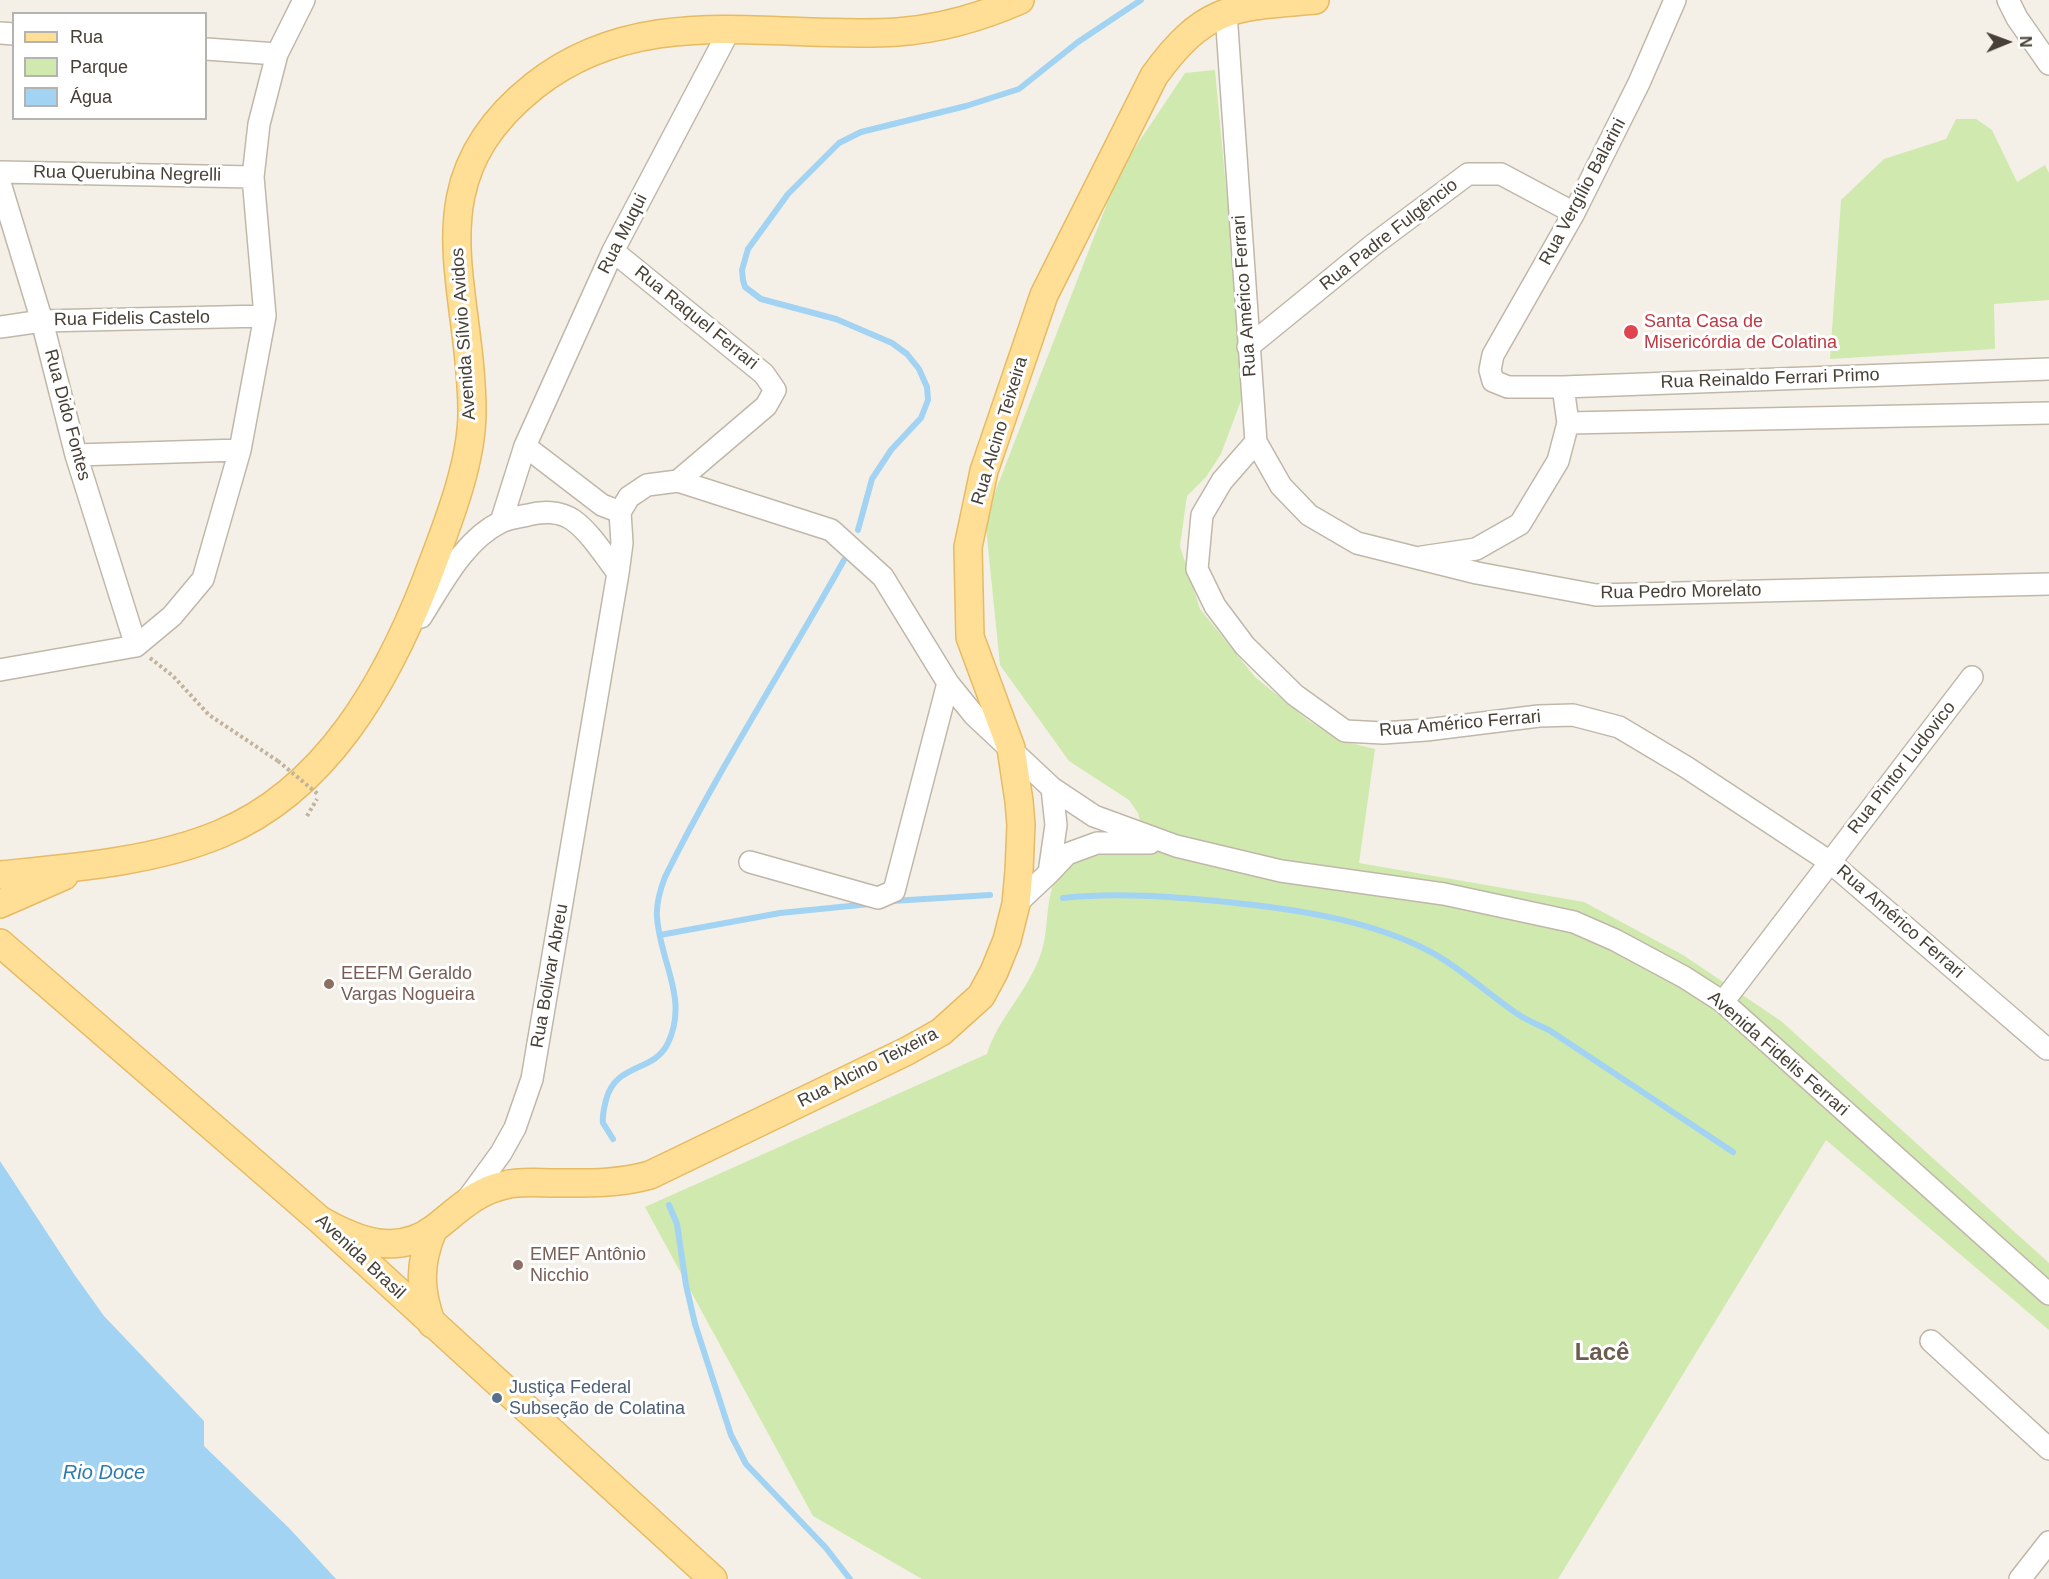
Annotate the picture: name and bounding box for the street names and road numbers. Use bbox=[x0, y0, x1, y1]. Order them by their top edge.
street label: Rua Vergílio Balarini bbox=[1535, 115, 1631, 269]
street label: Rua Querubina Negrelli bbox=[33, 162, 221, 186]
street label: Rua Padre Fulgêncio bbox=[1316, 174, 1462, 296]
street label: Rua Muqui bbox=[594, 190, 652, 278]
street label: Rua Américo Ferrari bbox=[1229, 214, 1261, 378]
street label: Avenida Sílvio Avidos bbox=[447, 247, 481, 421]
street label: Rua Raquel Ferrari bbox=[630, 261, 762, 375]
street label: Rua Fidelis Castelo bbox=[54, 307, 210, 331]
street label: Rua Dido Fontes bbox=[39, 347, 95, 483]
street label: Rua Alcino Teixeira bbox=[967, 354, 1033, 508]
street label: Rua Reinaldo Ferrari Primo bbox=[1660, 364, 1880, 394]
street label: Rua Pedro Morelato bbox=[1600, 580, 1762, 604]
street label: Rua Pintor Ludovico bbox=[1844, 697, 1960, 839]
street label: Rua Américo Ferrari bbox=[1378, 706, 1542, 742]
street label: Rua Américo Ferrari bbox=[1832, 861, 1968, 983]
street label: Rua Bolivar Abreu bbox=[527, 902, 573, 1050]
street label: Avenida Fidelis Ferrari bbox=[1703, 987, 1853, 1121]
street label: Rua Alcino Teixeira bbox=[794, 1023, 942, 1113]
street label: Avenida Brasil bbox=[311, 1210, 409, 1304]

